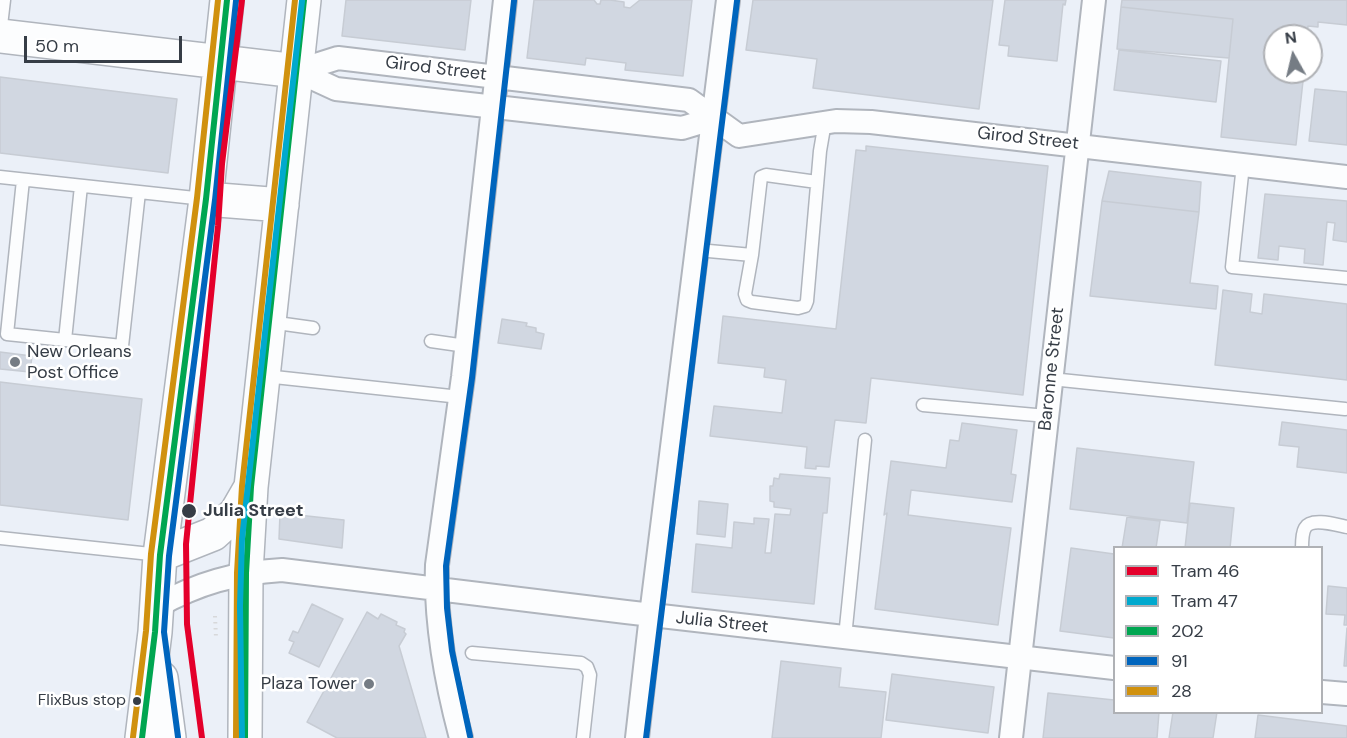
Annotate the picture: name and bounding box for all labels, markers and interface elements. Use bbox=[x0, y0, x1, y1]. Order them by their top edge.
scale bar bbox=[27, 24, 184, 62]
north arrow bbox=[1263, 24, 1323, 84]
text: N bbox=[1283, 26, 1298, 49]
text: 50 m bbox=[35, 34, 79, 58]
street label: Girod Street bbox=[384, 52, 488, 86]
street label: Girod Street bbox=[976, 123, 1080, 155]
street label: Baronne Street bbox=[1035, 306, 1069, 432]
place label: New Orleans Post Office bbox=[27, 341, 132, 384]
marker: New Orleans Post Office bbox=[8, 355, 22, 369]
place label: Julia Street bbox=[203, 500, 304, 522]
marker: Julia Street bbox=[180, 502, 198, 520]
legend bbox=[1113, 546, 1323, 714]
text: Tram 46 bbox=[1171, 559, 1240, 583]
text: Tram 47 bbox=[1171, 589, 1238, 613]
street label: Julia Street bbox=[674, 607, 770, 639]
text: 202 bbox=[1171, 619, 1204, 643]
text: 91 bbox=[1171, 649, 1188, 673]
place label: Plaza Tower bbox=[261, 673, 357, 695]
marker: Plaza Tower bbox=[362, 677, 376, 691]
text: 28 bbox=[1171, 679, 1192, 703]
place label: FlixBus stop bbox=[38, 691, 126, 711]
marker: FlixBus stop bbox=[131, 695, 143, 707]

